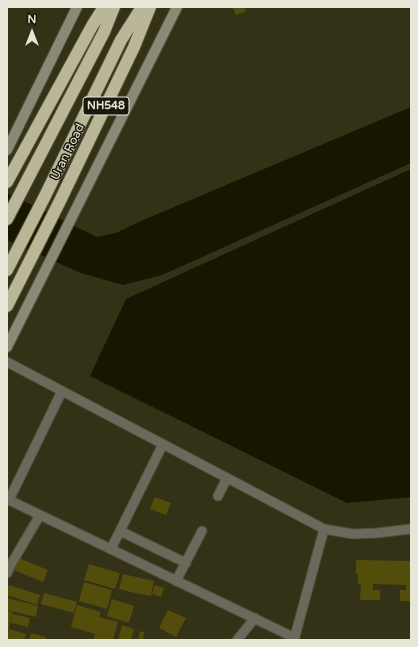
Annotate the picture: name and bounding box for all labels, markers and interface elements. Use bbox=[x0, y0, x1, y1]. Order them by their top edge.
north arrow bbox=[12, 12, 52, 52]
text: N bbox=[28, 13, 36, 26]
road number: NH548 bbox=[83, 97, 129, 115]
street label: Uran Road bbox=[48, 122, 88, 182]

